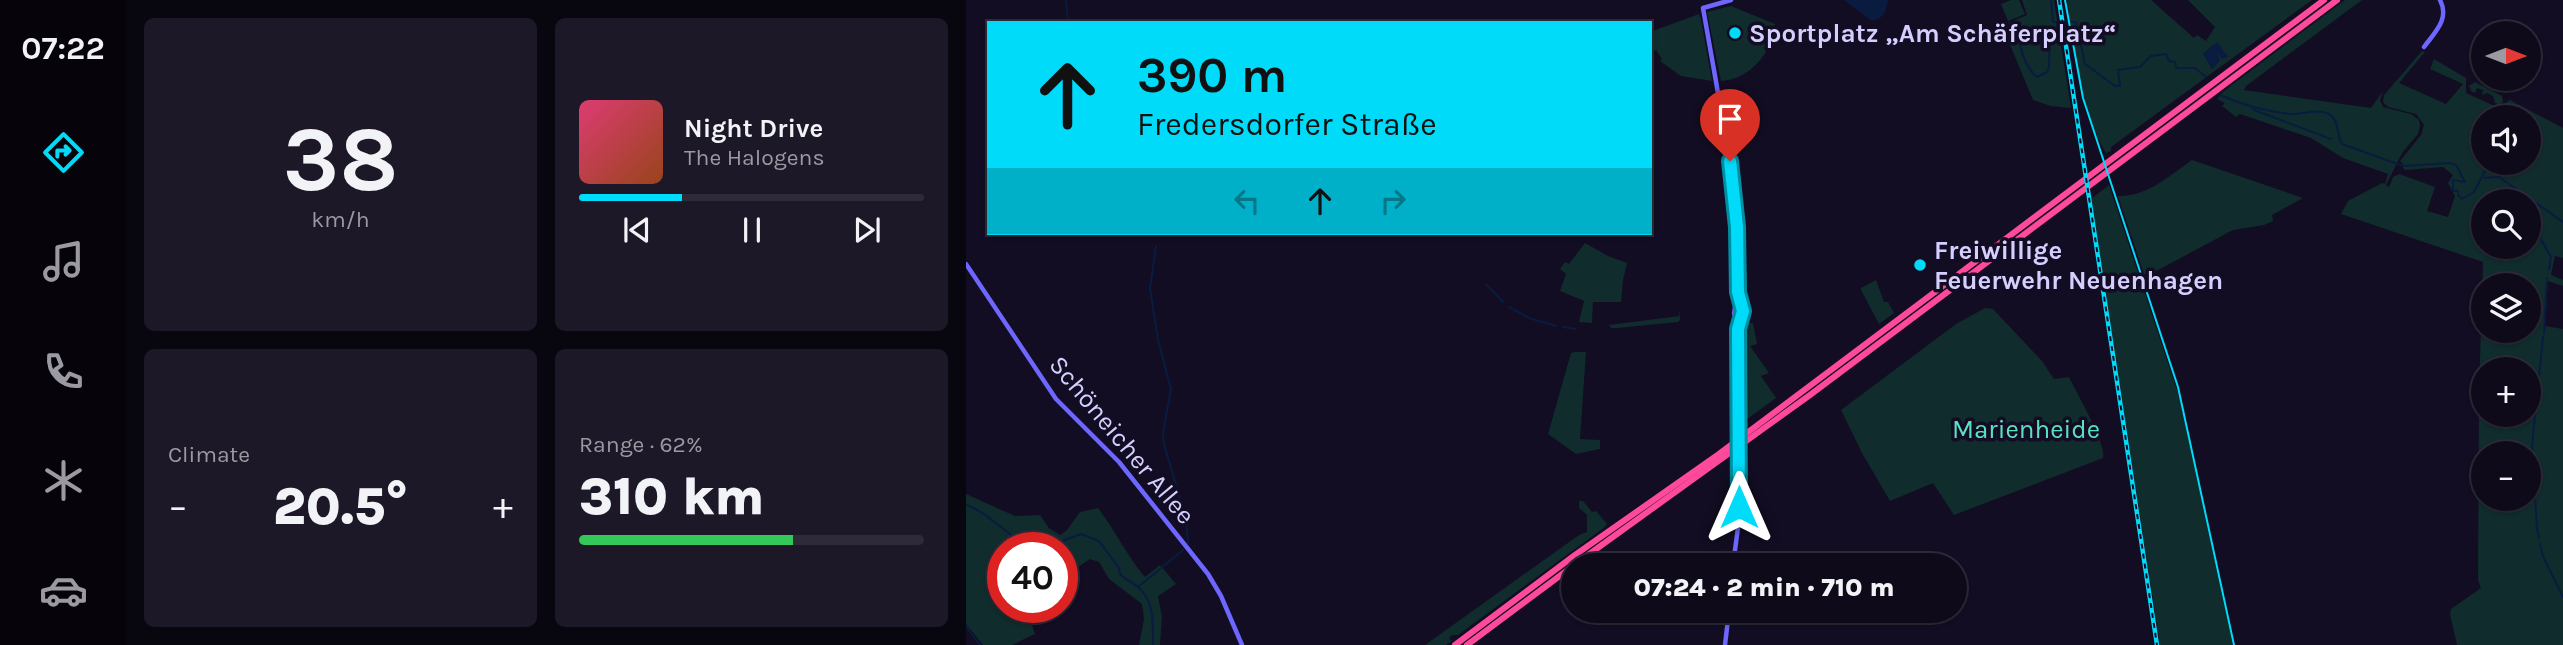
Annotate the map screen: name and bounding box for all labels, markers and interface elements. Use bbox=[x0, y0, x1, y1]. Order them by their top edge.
place label: Sportplatz „Am Schäferplatz“ bbox=[1749, 18, 2116, 49]
north arrow bbox=[2471, 21, 2541, 91]
map controls bbox=[2471, 21, 2541, 511]
marker: Sportplatz „Am Schäferplatz“ bbox=[1727, 25, 1743, 41]
text: 07:22 bbox=[21, 30, 105, 67]
text: 390 m bbox=[1137, 47, 1287, 104]
icon: ahead bbox=[1022, 49, 1113, 140]
pin bbox=[1700, 89, 1760, 161]
icon: arrive bbox=[1711, 100, 1749, 138]
button: sound bbox=[2471, 105, 2541, 175]
text: Fredersdorfer Straße bbox=[1137, 106, 1437, 143]
text: 38 bbox=[283, 107, 398, 213]
text: Night Drive bbox=[684, 113, 823, 144]
icon: directions bbox=[39, 128, 88, 177]
text: The Halogens bbox=[684, 144, 824, 171]
icon: left bbox=[1228, 182, 1266, 220]
icon: ahead bbox=[1301, 182, 1339, 220]
icon: right bbox=[1374, 182, 1412, 220]
button: search bbox=[2471, 189, 2541, 259]
text: km/h bbox=[311, 206, 370, 233]
icon: previous bbox=[618, 211, 656, 249]
icon: pause bbox=[733, 211, 771, 249]
icon: next bbox=[848, 211, 886, 249]
place label: Freiwillige Feuerwehr Neuenhagen bbox=[1934, 235, 2223, 296]
icon: music bbox=[39, 237, 88, 286]
marker: Freiwillige Feuerwehr Neuenhagen bbox=[1912, 257, 1928, 273]
button: layers bbox=[2471, 273, 2541, 343]
icon: phone bbox=[39, 347, 88, 396]
street label: Schöneicher Allee bbox=[1043, 350, 1201, 530]
button: + bbox=[2471, 357, 2541, 427]
park label: Marienheide bbox=[1952, 414, 2100, 445]
text: Range · 62% bbox=[579, 431, 703, 458]
text: Climate bbox=[168, 441, 250, 468]
button: − bbox=[2471, 441, 2541, 511]
icon: climate bbox=[39, 456, 88, 505]
text: 310 km bbox=[579, 466, 764, 527]
position arrow bbox=[1702, 470, 1776, 544]
text: 20.5° bbox=[273, 476, 408, 537]
text: − bbox=[168, 484, 188, 529]
text: + bbox=[493, 484, 513, 529]
speed limit sign: 40 bbox=[987, 532, 1078, 623]
icon: car bbox=[39, 566, 88, 615]
text: 07:24 · 2 min · 710 m bbox=[1633, 572, 1895, 603]

